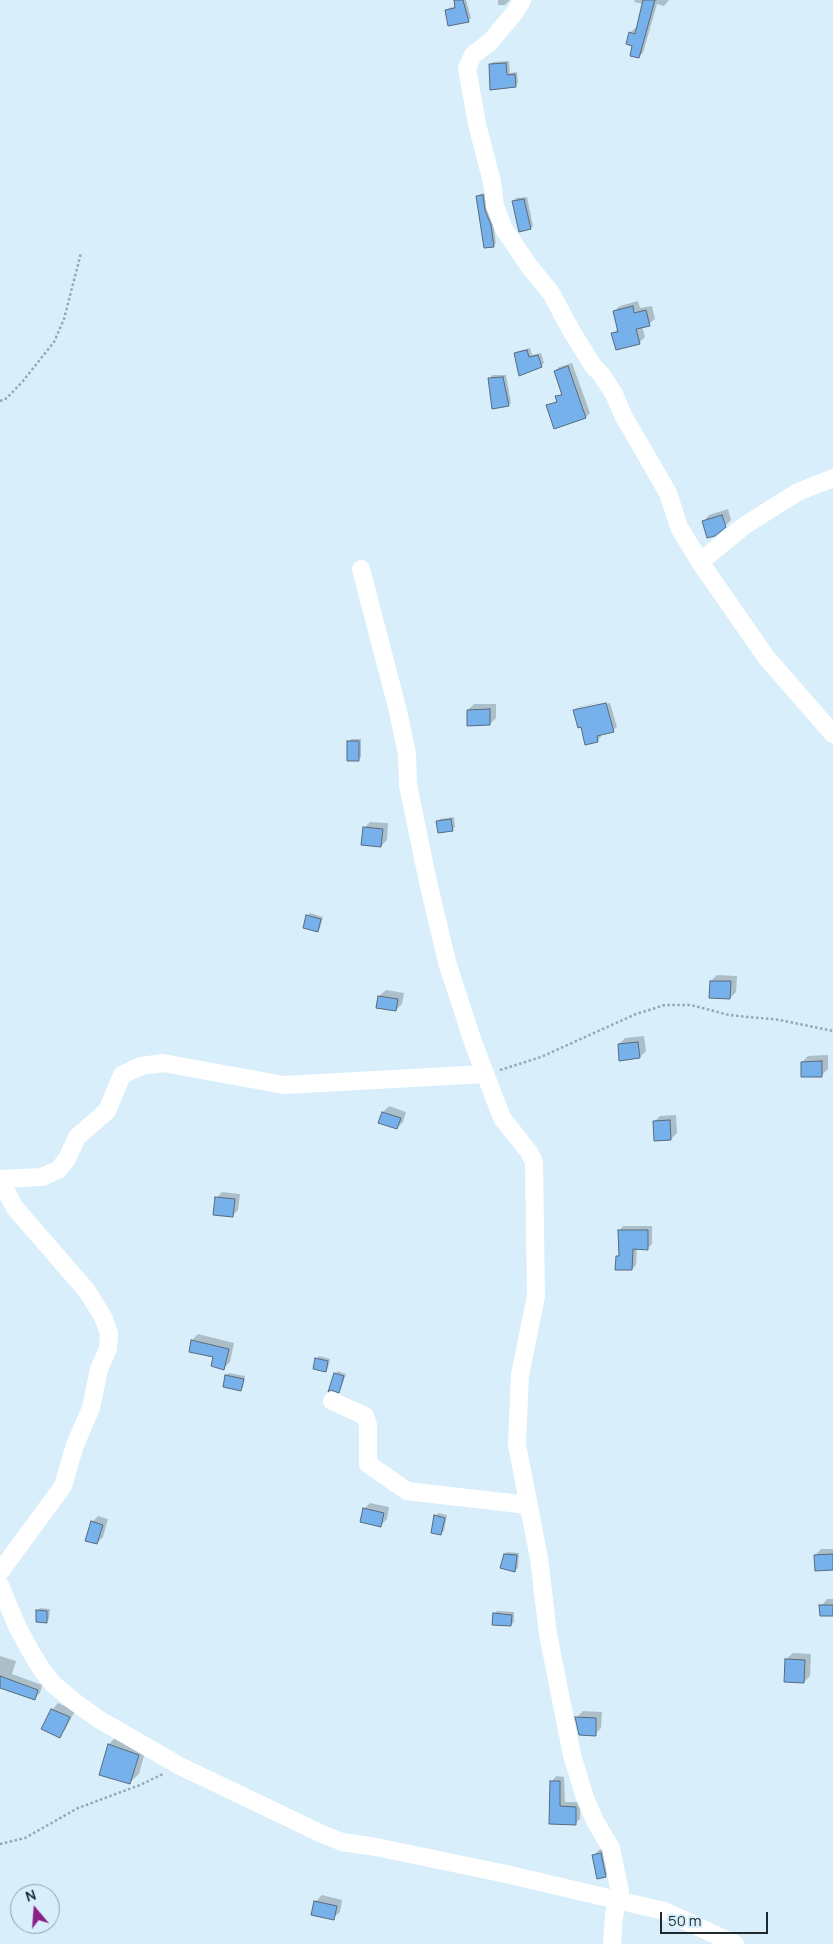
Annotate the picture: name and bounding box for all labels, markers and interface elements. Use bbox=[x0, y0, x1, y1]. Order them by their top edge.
north arrow bbox=[10, 1884, 60, 1934]
text: N bbox=[23, 1885, 38, 1906]
scale bar bbox=[663, 1902, 770, 1934]
text: 50 m bbox=[668, 1910, 702, 1931]

